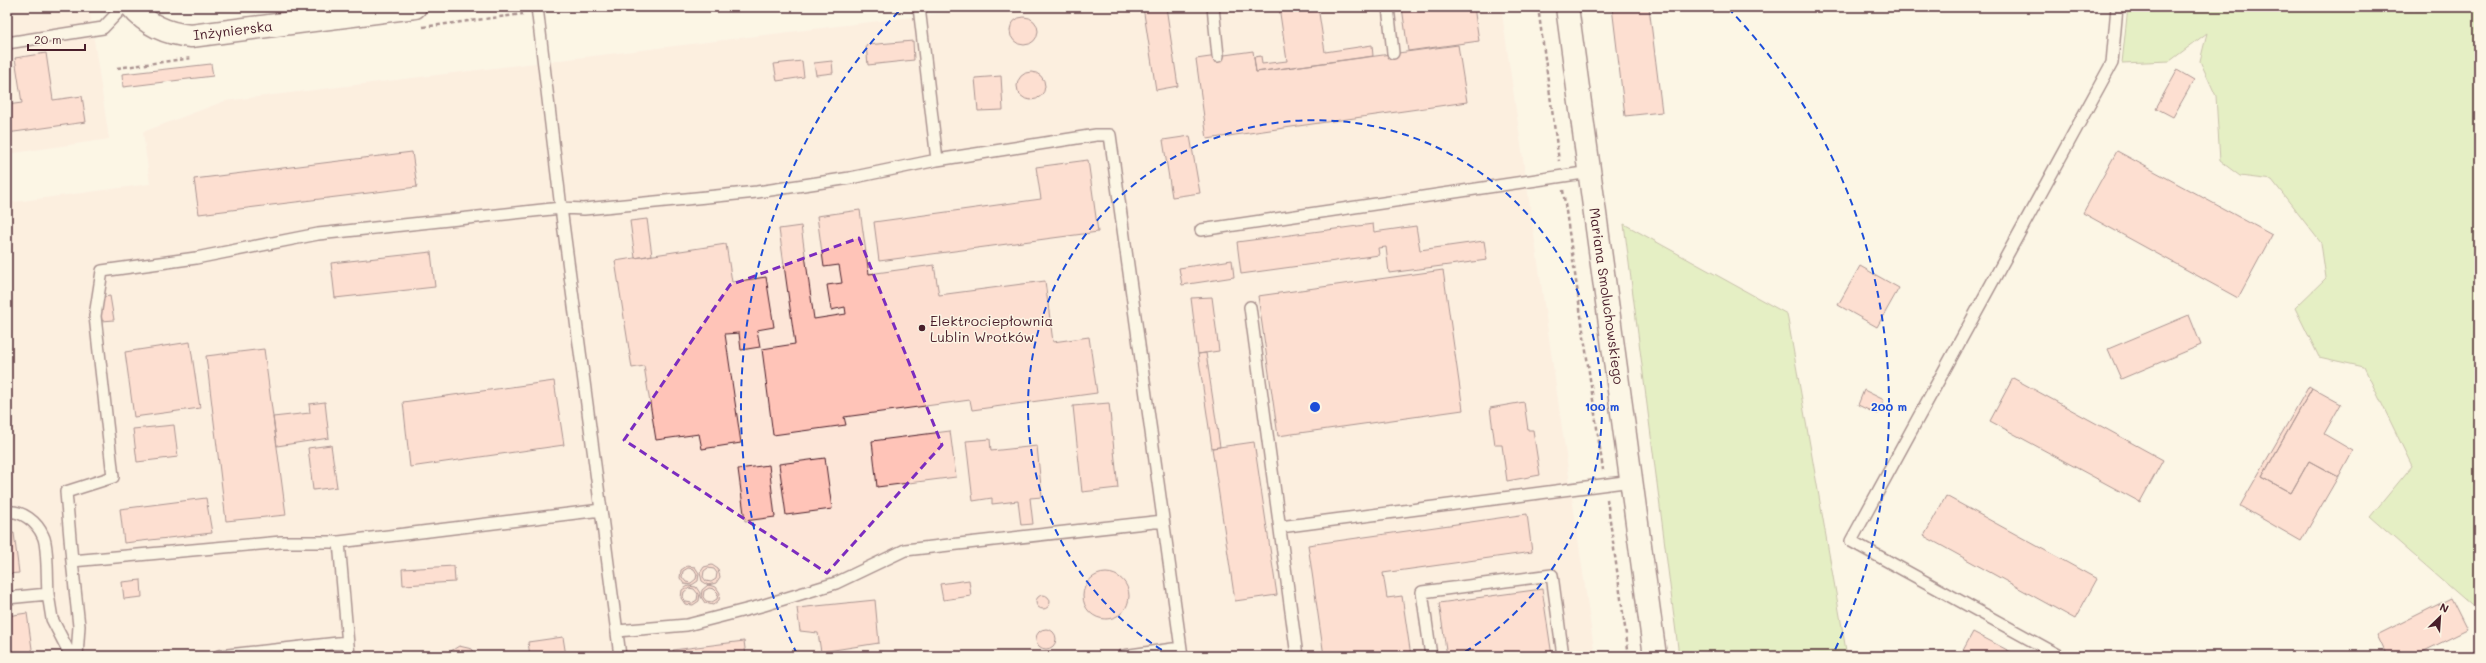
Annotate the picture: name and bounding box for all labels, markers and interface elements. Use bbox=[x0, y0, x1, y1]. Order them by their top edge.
street label: Inżynierska bbox=[192, 16, 274, 44]
scale bar bbox=[28, 26, 85, 52]
text: 20 m bbox=[34, 31, 62, 47]
street label: Mariana Smoluchowskiego bbox=[1585, 206, 1629, 386]
place label: Elektrociepłownia Lublin Wrotków bbox=[930, 311, 1053, 346]
marker: Elektrociepłownia Lublin Wrotków bbox=[917, 323, 927, 333]
text: 100 m bbox=[1585, 398, 1619, 414]
text: 200 m bbox=[1871, 398, 1907, 414]
centre of rings bbox=[1308, 400, 1322, 414]
north arrow bbox=[2420, 597, 2460, 637]
text: N bbox=[2437, 599, 2451, 616]

